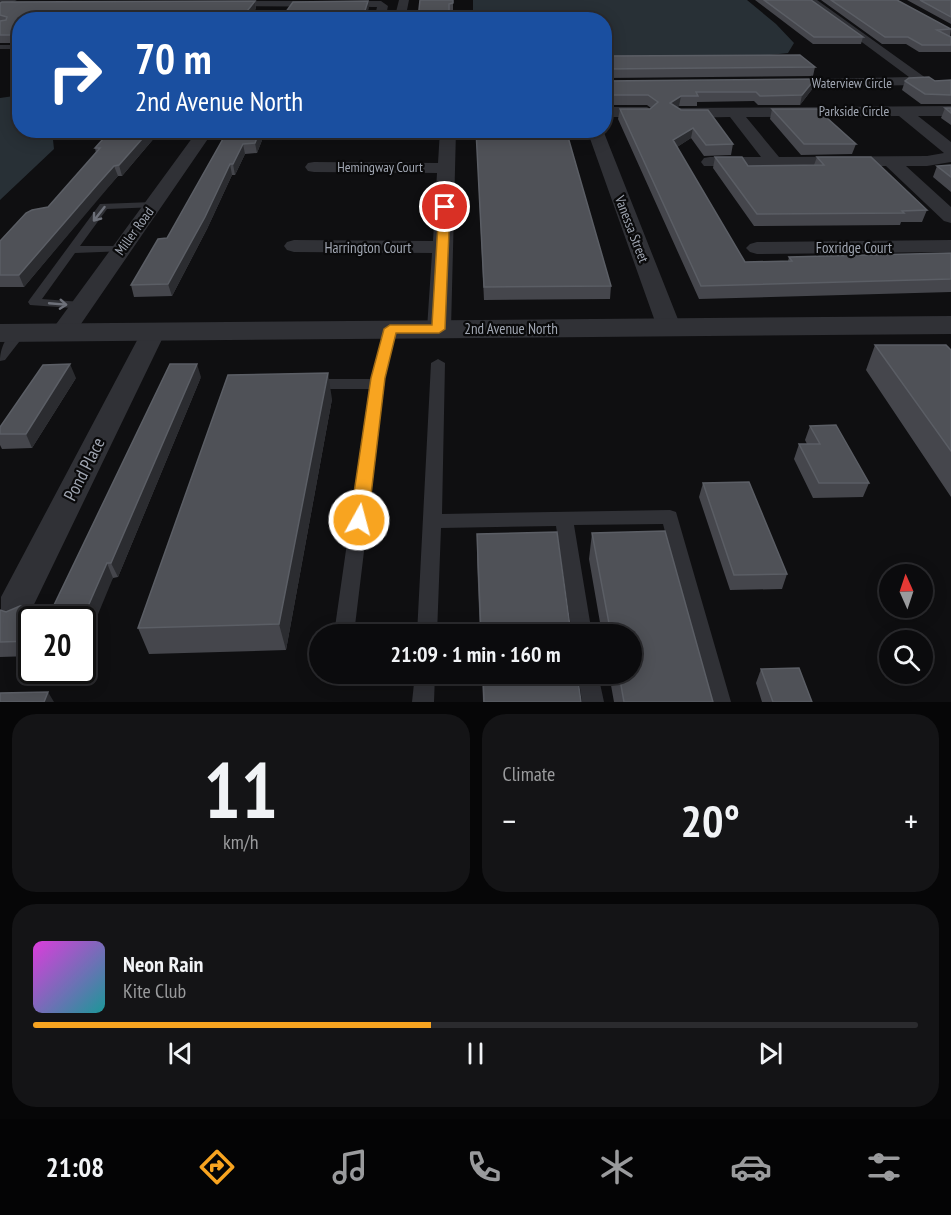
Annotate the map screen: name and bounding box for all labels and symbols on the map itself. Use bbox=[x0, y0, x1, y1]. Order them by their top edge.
street label: Waterview Circle bbox=[812, 74, 892, 92]
street label: Parkside Circle bbox=[819, 102, 890, 120]
street label: Hemingway Court bbox=[337, 158, 423, 176]
pin bbox=[419, 181, 470, 232]
street label: Vanessa Street bbox=[611, 192, 653, 265]
street label: Miller Road bbox=[111, 203, 157, 259]
one-way arrow bbox=[92, 206, 105, 222]
street label: Harrington Court bbox=[325, 238, 411, 257]
street label: Foxridge Court bbox=[816, 238, 892, 257]
one-way arrow bbox=[47, 299, 67, 310]
street label: 2nd Avenue North bbox=[464, 319, 558, 338]
street label: Pond Place bbox=[58, 434, 110, 504]
position arrow bbox=[327, 488, 391, 552]
north arrow bbox=[879, 564, 933, 618]
speed limit sign: 20 bbox=[18, 606, 96, 684]

